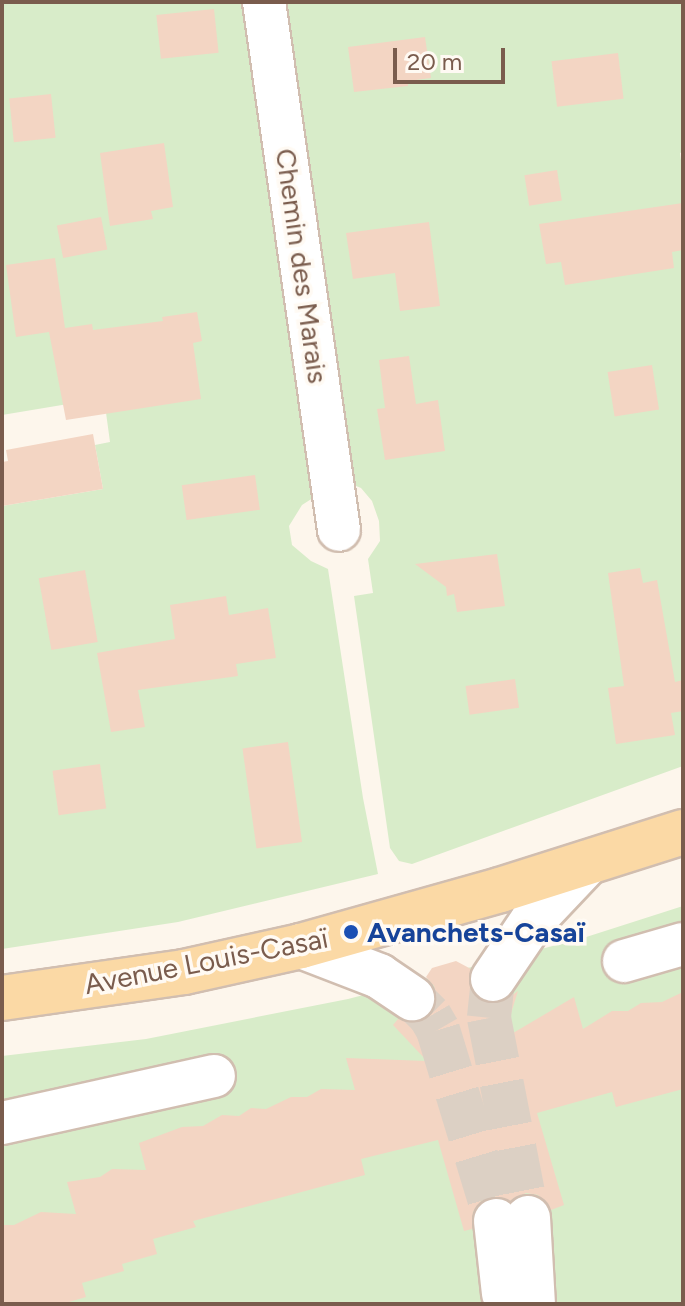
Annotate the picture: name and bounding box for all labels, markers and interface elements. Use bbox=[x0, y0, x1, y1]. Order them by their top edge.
scale bar bbox=[397, 32, 509, 82]
text: 20 m bbox=[407, 47, 462, 76]
street label: Chemin des Marais bbox=[269, 146, 335, 386]
place label: Avanchets-Casaï bbox=[367, 915, 585, 949]
street label: Avenue Louis-Casaï bbox=[81, 921, 331, 1001]
marker: Avanchets-Casaï bbox=[342, 923, 360, 941]

